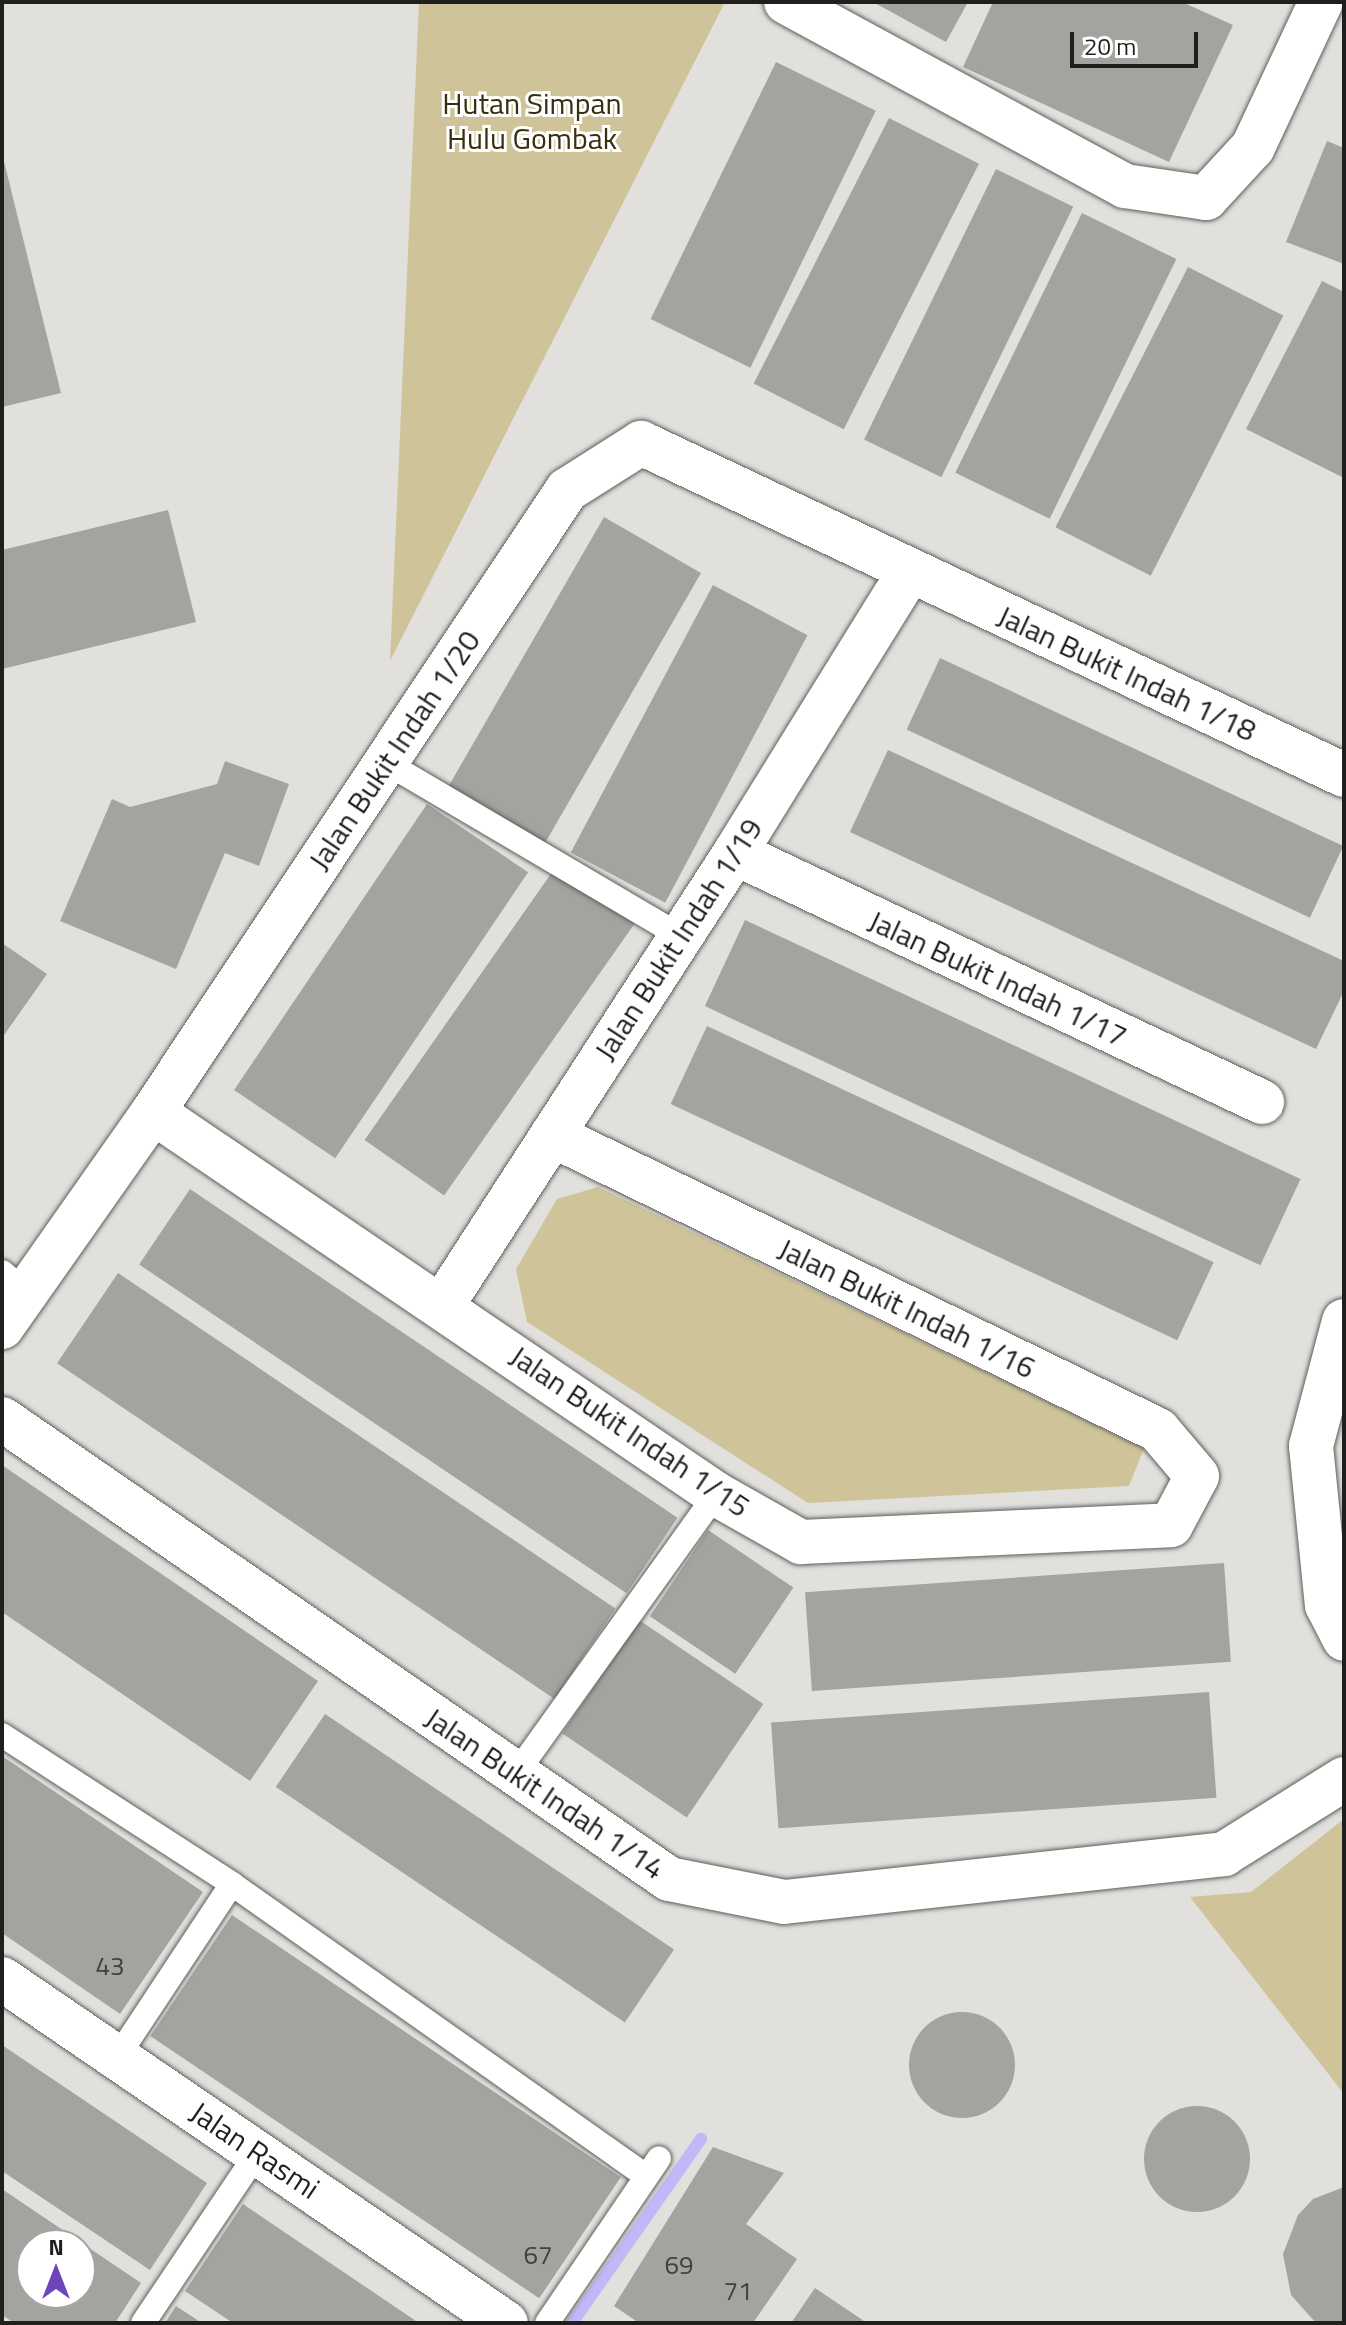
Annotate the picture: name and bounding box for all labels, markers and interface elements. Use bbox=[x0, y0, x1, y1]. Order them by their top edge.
scale bar bbox=[1074, 16, 1202, 66]
text: 20 m bbox=[1084, 28, 1136, 64]
park label: Hutan Simpan Hulu Gombak bbox=[442, 85, 622, 156]
street label: Jalan Bukit Indah 1/18 bbox=[992, 597, 1262, 749]
street label: Jalan Bukit Indah 1/20 bbox=[301, 624, 487, 876]
street label: Jalan Bukit Indah 1/19 bbox=[586, 811, 770, 1067]
street label: Jalan Bukit Indah 1/17 bbox=[863, 902, 1133, 1054]
street label: Jalan Bukit Indah 1/16 bbox=[773, 1230, 1041, 1386]
street label: Jalan Bukit Indah 1/15 bbox=[504, 1338, 756, 1524]
street label: Jalan Bukit Indah 1/14 bbox=[419, 1700, 671, 1886]
house number: 43 bbox=[95, 1950, 125, 1982]
street label: Jalan Rasmi bbox=[184, 2094, 326, 2206]
north arrow bbox=[16, 2229, 96, 2309]
text: N bbox=[48, 2230, 64, 2264]
house number: 67 bbox=[523, 2239, 553, 2271]
house number: 69 bbox=[664, 2249, 694, 2281]
house number: 71 bbox=[723, 2275, 753, 2307]

